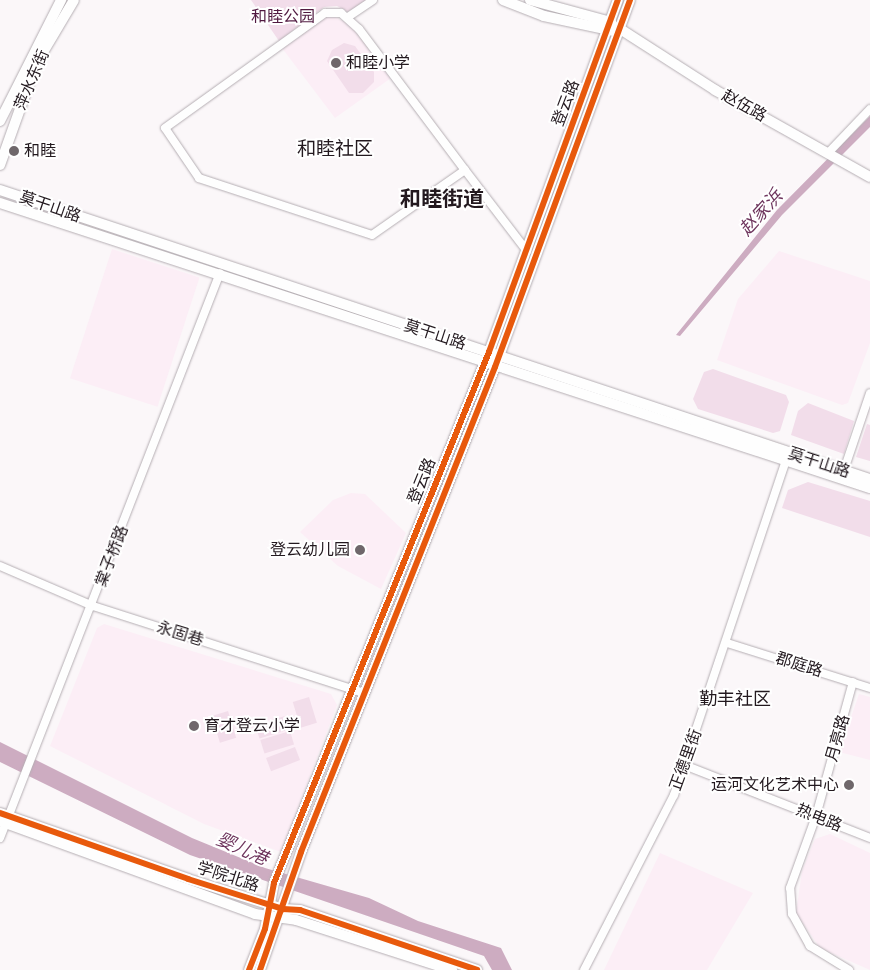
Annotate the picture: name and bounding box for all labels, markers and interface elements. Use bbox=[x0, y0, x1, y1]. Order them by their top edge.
park label: 和睦公园 bbox=[251, 7, 315, 27]
street label: 萍水东街 bbox=[11, 47, 53, 113]
place label: 和睦小学 bbox=[346, 53, 410, 73]
marker: 和睦小学 bbox=[330, 57, 342, 69]
street label: 登云路 bbox=[548, 77, 584, 129]
street label: 赵伍路 bbox=[718, 86, 770, 126]
district label: 和睦社区 bbox=[297, 138, 373, 160]
place label: 和睦 bbox=[24, 141, 56, 161]
marker: 和睦 bbox=[8, 145, 20, 157]
district label: 和睦街道 bbox=[400, 186, 484, 212]
water label: 赵家浜 bbox=[735, 186, 787, 240]
street label: 莫干山路 bbox=[17, 188, 83, 226]
street label: 莫干山路 bbox=[402, 316, 468, 354]
street label: 莫干山路 bbox=[786, 444, 852, 482]
street label: 登云路 bbox=[404, 455, 440, 507]
street label: 棠子桥路 bbox=[92, 523, 132, 589]
place label: 登云幼儿园 bbox=[270, 540, 350, 560]
marker: 登云幼儿园 bbox=[354, 544, 366, 556]
street label: 永固巷 bbox=[154, 618, 206, 650]
street label: 郡庭路 bbox=[773, 649, 825, 681]
district label: 勤丰社区 bbox=[699, 688, 771, 710]
street label: 月亮路 bbox=[822, 712, 854, 764]
place label: 育才登云小学 bbox=[204, 716, 300, 736]
marker: 育才登云小学 bbox=[188, 720, 200, 732]
street label: 正德里街 bbox=[666, 727, 706, 793]
place label: 运河文化艺术中心 bbox=[711, 775, 839, 795]
marker: 运河文化艺术中心 bbox=[843, 779, 855, 791]
street label: 热电路 bbox=[793, 800, 845, 836]
water label: 婴儿港 bbox=[213, 828, 271, 870]
street label: 学院北路 bbox=[195, 858, 261, 896]

